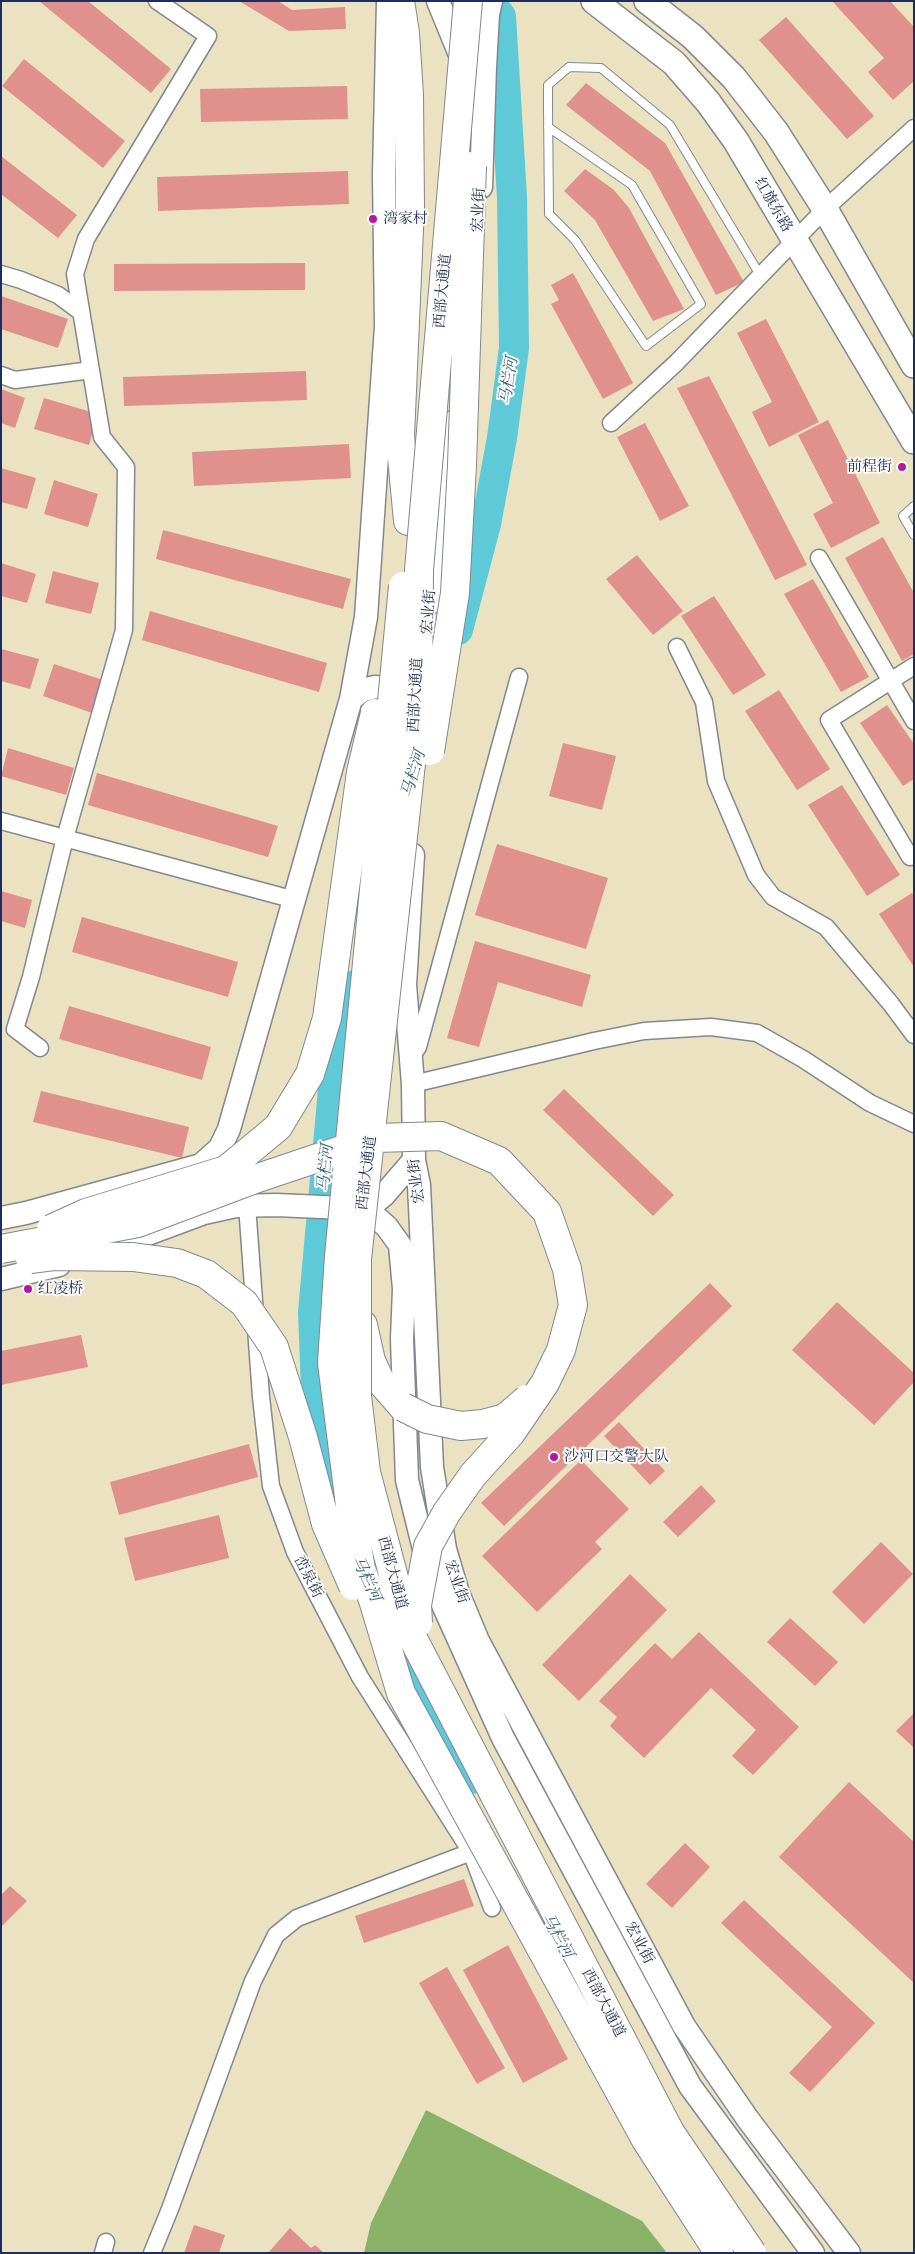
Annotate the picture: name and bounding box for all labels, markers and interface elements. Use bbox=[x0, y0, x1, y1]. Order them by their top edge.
street label: 红旗东路 bbox=[750, 175, 796, 235]
street label: 宏业街 bbox=[469, 187, 489, 233]
place label: 湾家村 bbox=[383, 210, 428, 228]
marker: 湾家村 bbox=[367, 213, 379, 225]
street label: 西部大通道 bbox=[431, 253, 455, 329]
water label: 马栏河 bbox=[496, 356, 522, 406]
place label: 前程街 bbox=[847, 458, 892, 476]
marker: 前程街 bbox=[896, 461, 908, 473]
street label: 宏业街 bbox=[418, 589, 440, 635]
street label: 西部大通道 bbox=[405, 657, 427, 733]
water label: 马栏河 bbox=[398, 748, 430, 800]
street label: 西部大通道 bbox=[353, 1135, 381, 1211]
water label: 马栏河 bbox=[314, 1143, 338, 1193]
street label: 宏业街 bbox=[405, 1158, 429, 1204]
place label: 红凌桥 bbox=[38, 1280, 83, 1298]
marker: 红凌桥 bbox=[22, 1283, 34, 1295]
place label: 沙河口交警大队 bbox=[564, 1448, 669, 1466]
marker: 沙河口交警大队 bbox=[548, 1451, 560, 1463]
street label: 西部大通道 bbox=[374, 1534, 410, 1612]
street label: 峦泉街 bbox=[290, 1553, 326, 1601]
water label: 马栏河 bbox=[347, 1553, 385, 1605]
street label: 宏业街 bbox=[440, 1558, 472, 1606]
water label: 马栏河 bbox=[537, 1910, 577, 1962]
street label: 宏业街 bbox=[620, 1919, 658, 1967]
street label: 西部大通道 bbox=[577, 1966, 629, 2040]

